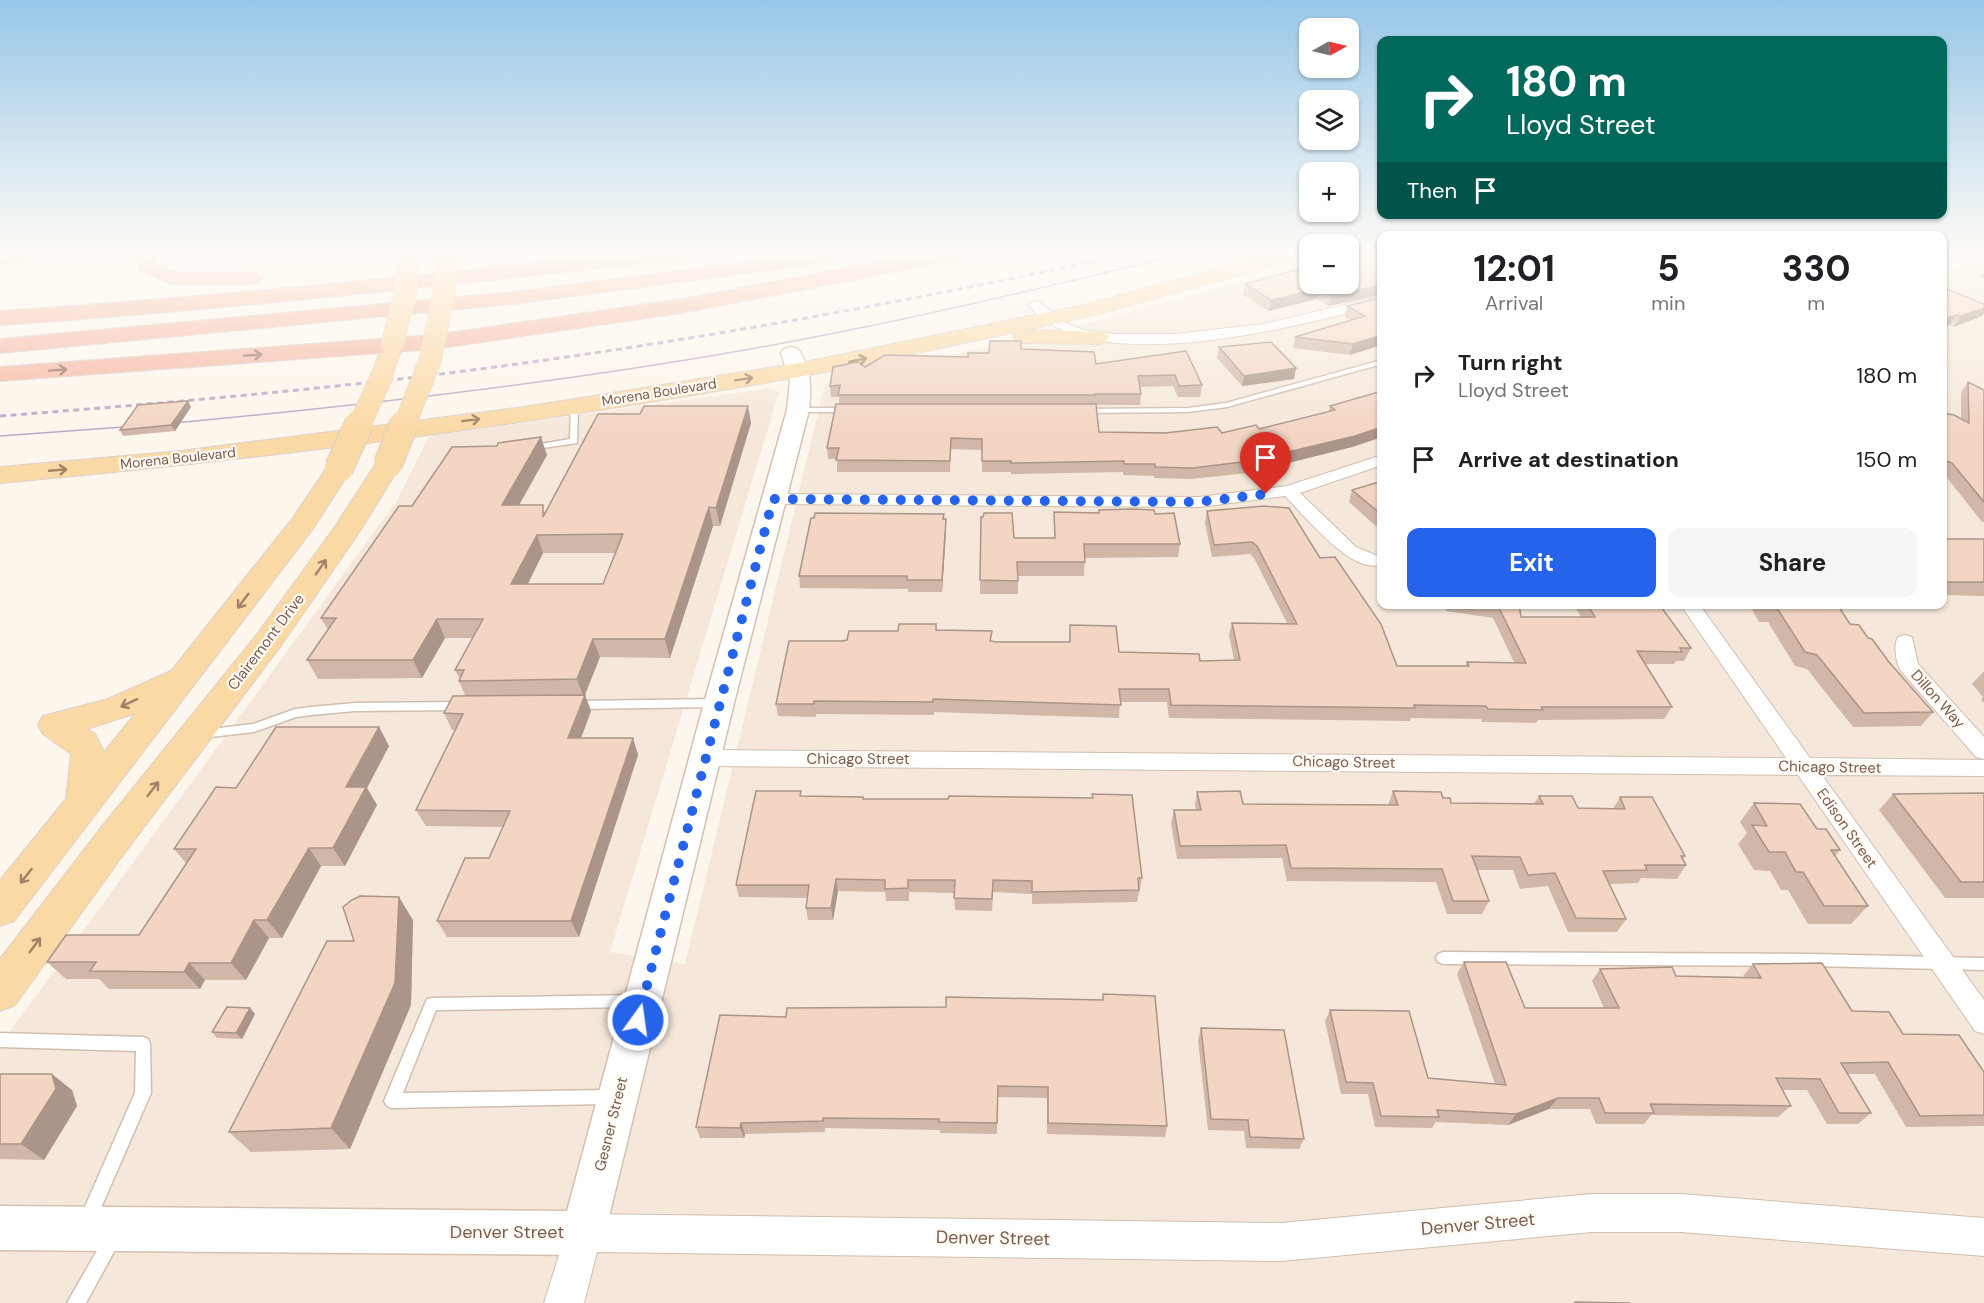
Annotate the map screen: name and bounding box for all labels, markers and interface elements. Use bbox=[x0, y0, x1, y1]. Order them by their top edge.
north arrow bbox=[1299, 18, 1359, 78]
map controls bbox=[1299, 18, 1359, 294]
text: 180 m bbox=[1506, 54, 1627, 109]
icon: right bbox=[1407, 60, 1485, 138]
button: layers bbox=[1299, 90, 1359, 150]
text: Lloyd Street bbox=[1506, 107, 1656, 142]
button: + bbox=[1299, 162, 1359, 222]
icon: arrive bbox=[1469, 174, 1502, 207]
text: Then bbox=[1407, 176, 1457, 205]
button: − bbox=[1299, 234, 1359, 294]
text: 12:01 bbox=[1473, 245, 1555, 292]
text: 5 bbox=[1657, 245, 1680, 292]
text: 330 bbox=[1782, 245, 1851, 292]
text: Arrival bbox=[1485, 290, 1543, 316]
text: min bbox=[1651, 290, 1685, 316]
text: m bbox=[1807, 290, 1825, 316]
text: Turn right bbox=[1458, 348, 1563, 377]
one-way arrow bbox=[242, 349, 262, 360]
one-way arrow bbox=[848, 354, 867, 365]
icon: right bbox=[1407, 359, 1440, 392]
text: 180 m bbox=[1856, 361, 1917, 390]
one-way arrow bbox=[48, 364, 68, 375]
one-way arrow bbox=[733, 373, 753, 384]
street label: Morena Boulevard bbox=[600, 374, 718, 410]
text: Lloyd Street bbox=[1458, 377, 1569, 403]
one-way arrow bbox=[461, 415, 480, 426]
pin bbox=[1240, 432, 1291, 494]
icon: arrive bbox=[1249, 441, 1282, 474]
street label: Morena Boulevard bbox=[119, 443, 237, 473]
icon: arrive bbox=[1407, 443, 1440, 476]
text: Arrive at destination bbox=[1458, 445, 1679, 474]
text: 150 m bbox=[1856, 445, 1917, 474]
one-way arrow bbox=[48, 464, 68, 475]
button: Exit bbox=[1407, 528, 1656, 597]
button: Share bbox=[1668, 528, 1917, 597]
one-way arrow bbox=[315, 559, 327, 575]
street label: Clairemont Drive bbox=[223, 590, 309, 694]
one-way arrow bbox=[237, 592, 250, 608]
street label: Dillon Way bbox=[1906, 665, 1970, 733]
one-way arrow bbox=[120, 698, 138, 710]
street label: Chicago Street bbox=[806, 749, 910, 769]
street label: Chicago Street bbox=[1292, 751, 1396, 773]
street label: Chicago Street bbox=[1778, 756, 1882, 778]
one-way arrow bbox=[146, 782, 159, 798]
street label: Edison Street bbox=[1812, 784, 1882, 872]
one-way arrow bbox=[20, 868, 33, 884]
one-way arrow bbox=[29, 937, 41, 953]
position arrow bbox=[606, 988, 670, 1052]
street label: Gesner Street bbox=[590, 1075, 632, 1173]
street label: Denver Street bbox=[1420, 1207, 1536, 1241]
street label: Denver Street bbox=[450, 1220, 564, 1244]
street label: Denver Street bbox=[936, 1225, 1050, 1251]

